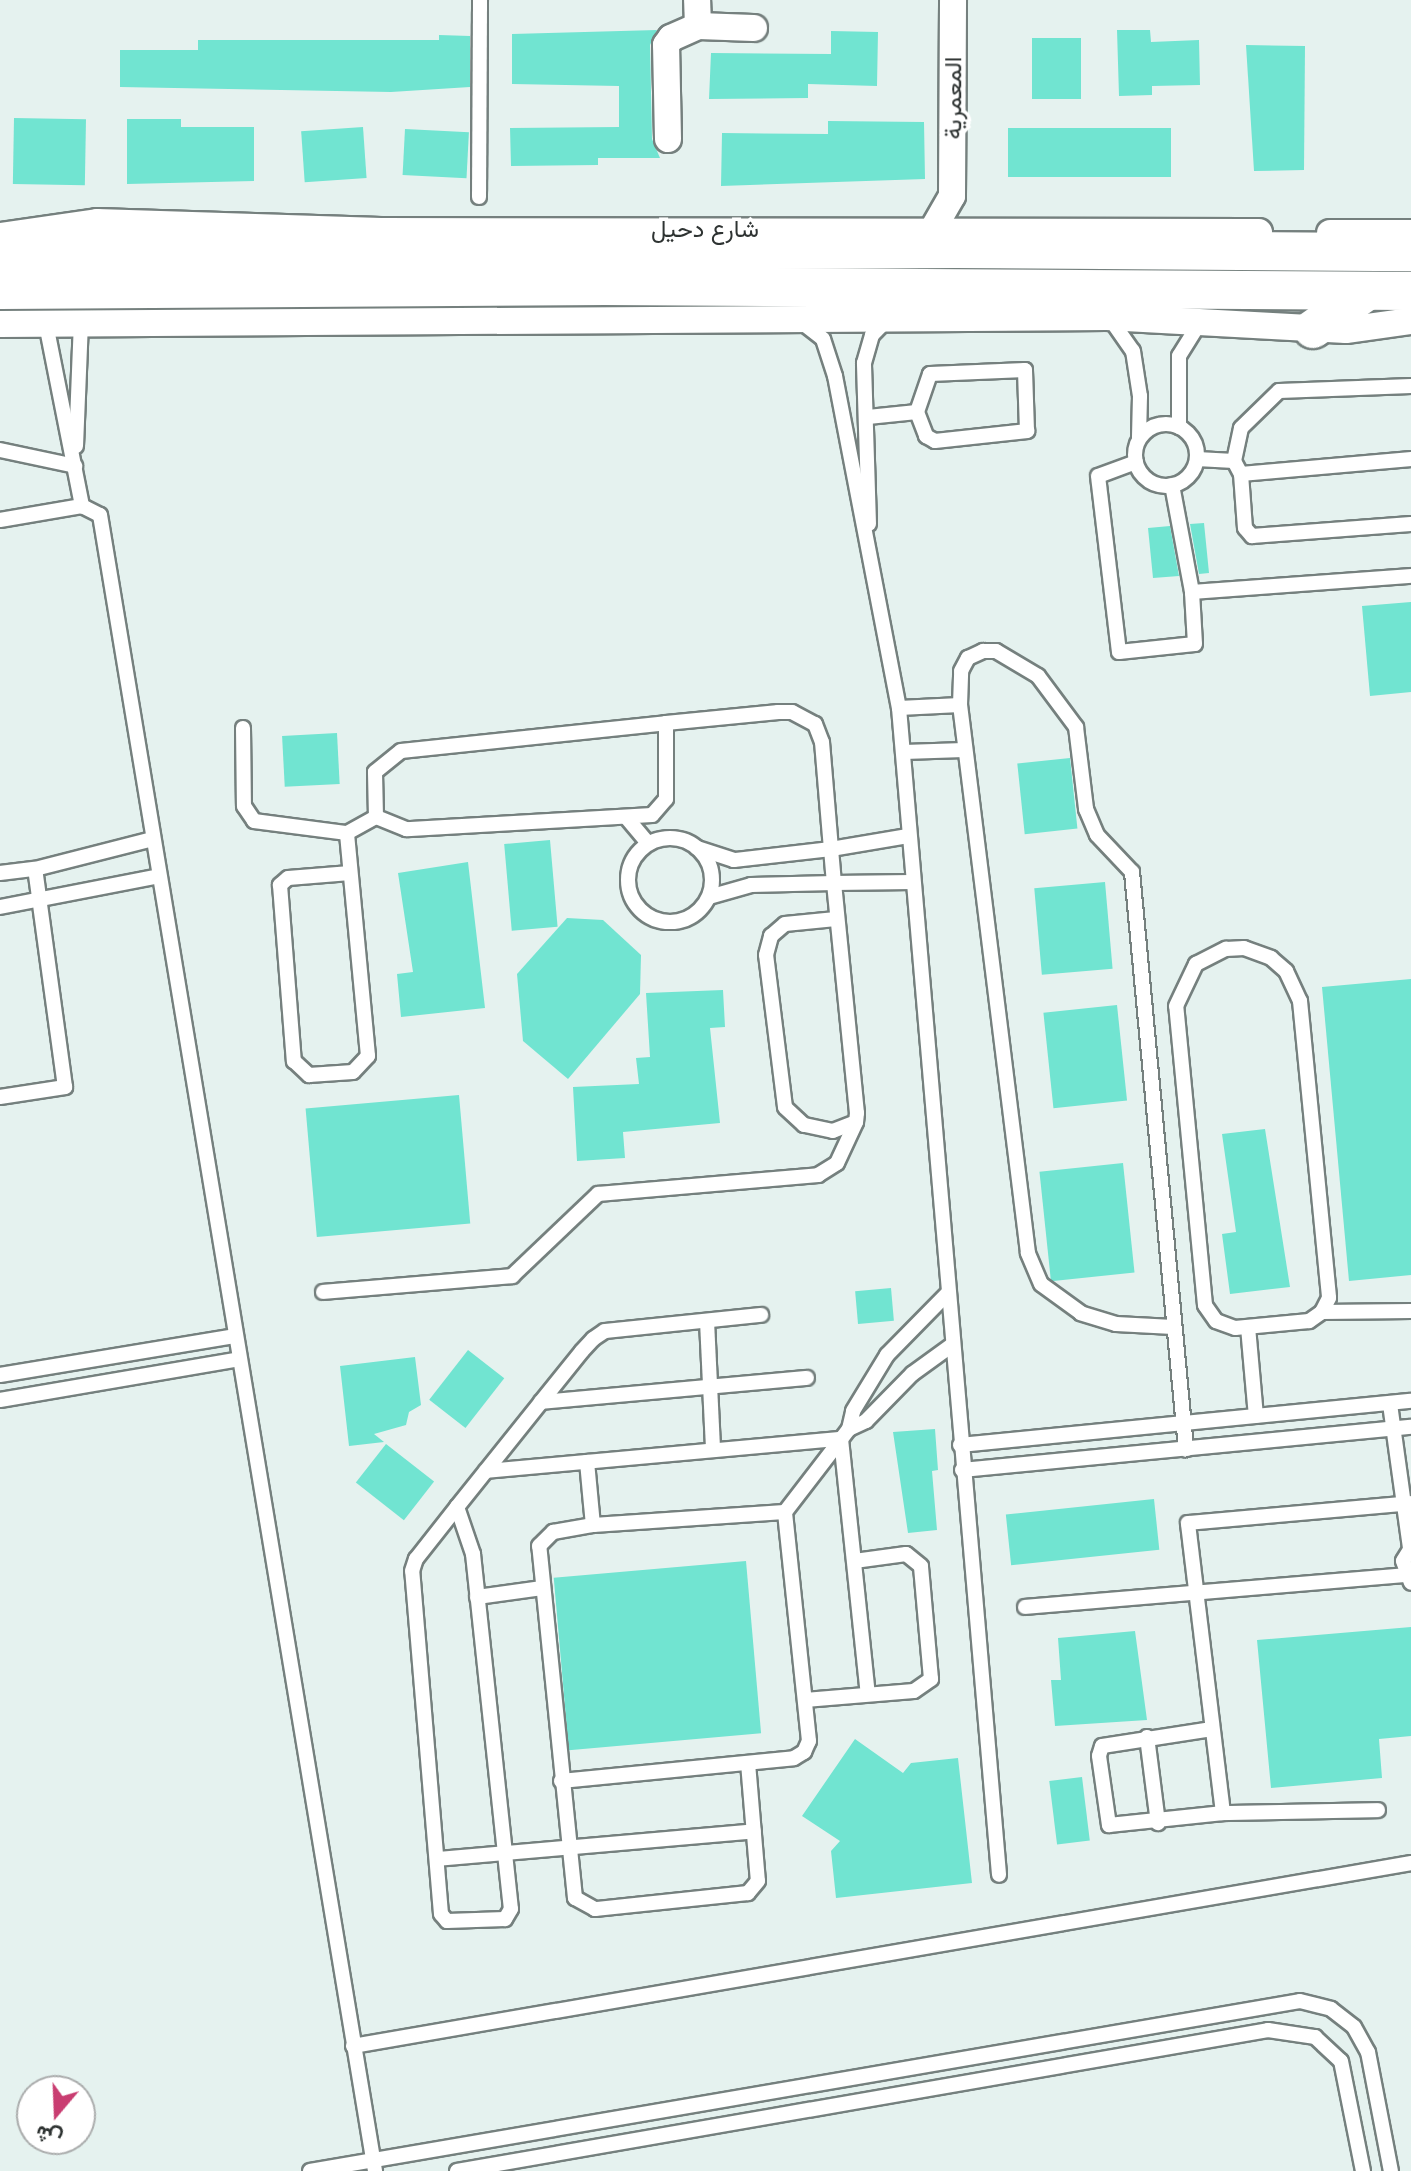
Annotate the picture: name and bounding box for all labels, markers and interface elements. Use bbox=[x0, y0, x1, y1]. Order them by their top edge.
street label: المعمرية bbox=[939, 57, 967, 139]
street label: شارع دحيل bbox=[651, 215, 759, 243]
north arrow bbox=[16, 2075, 96, 2155]
text: ش bbox=[31, 2118, 66, 2154]

